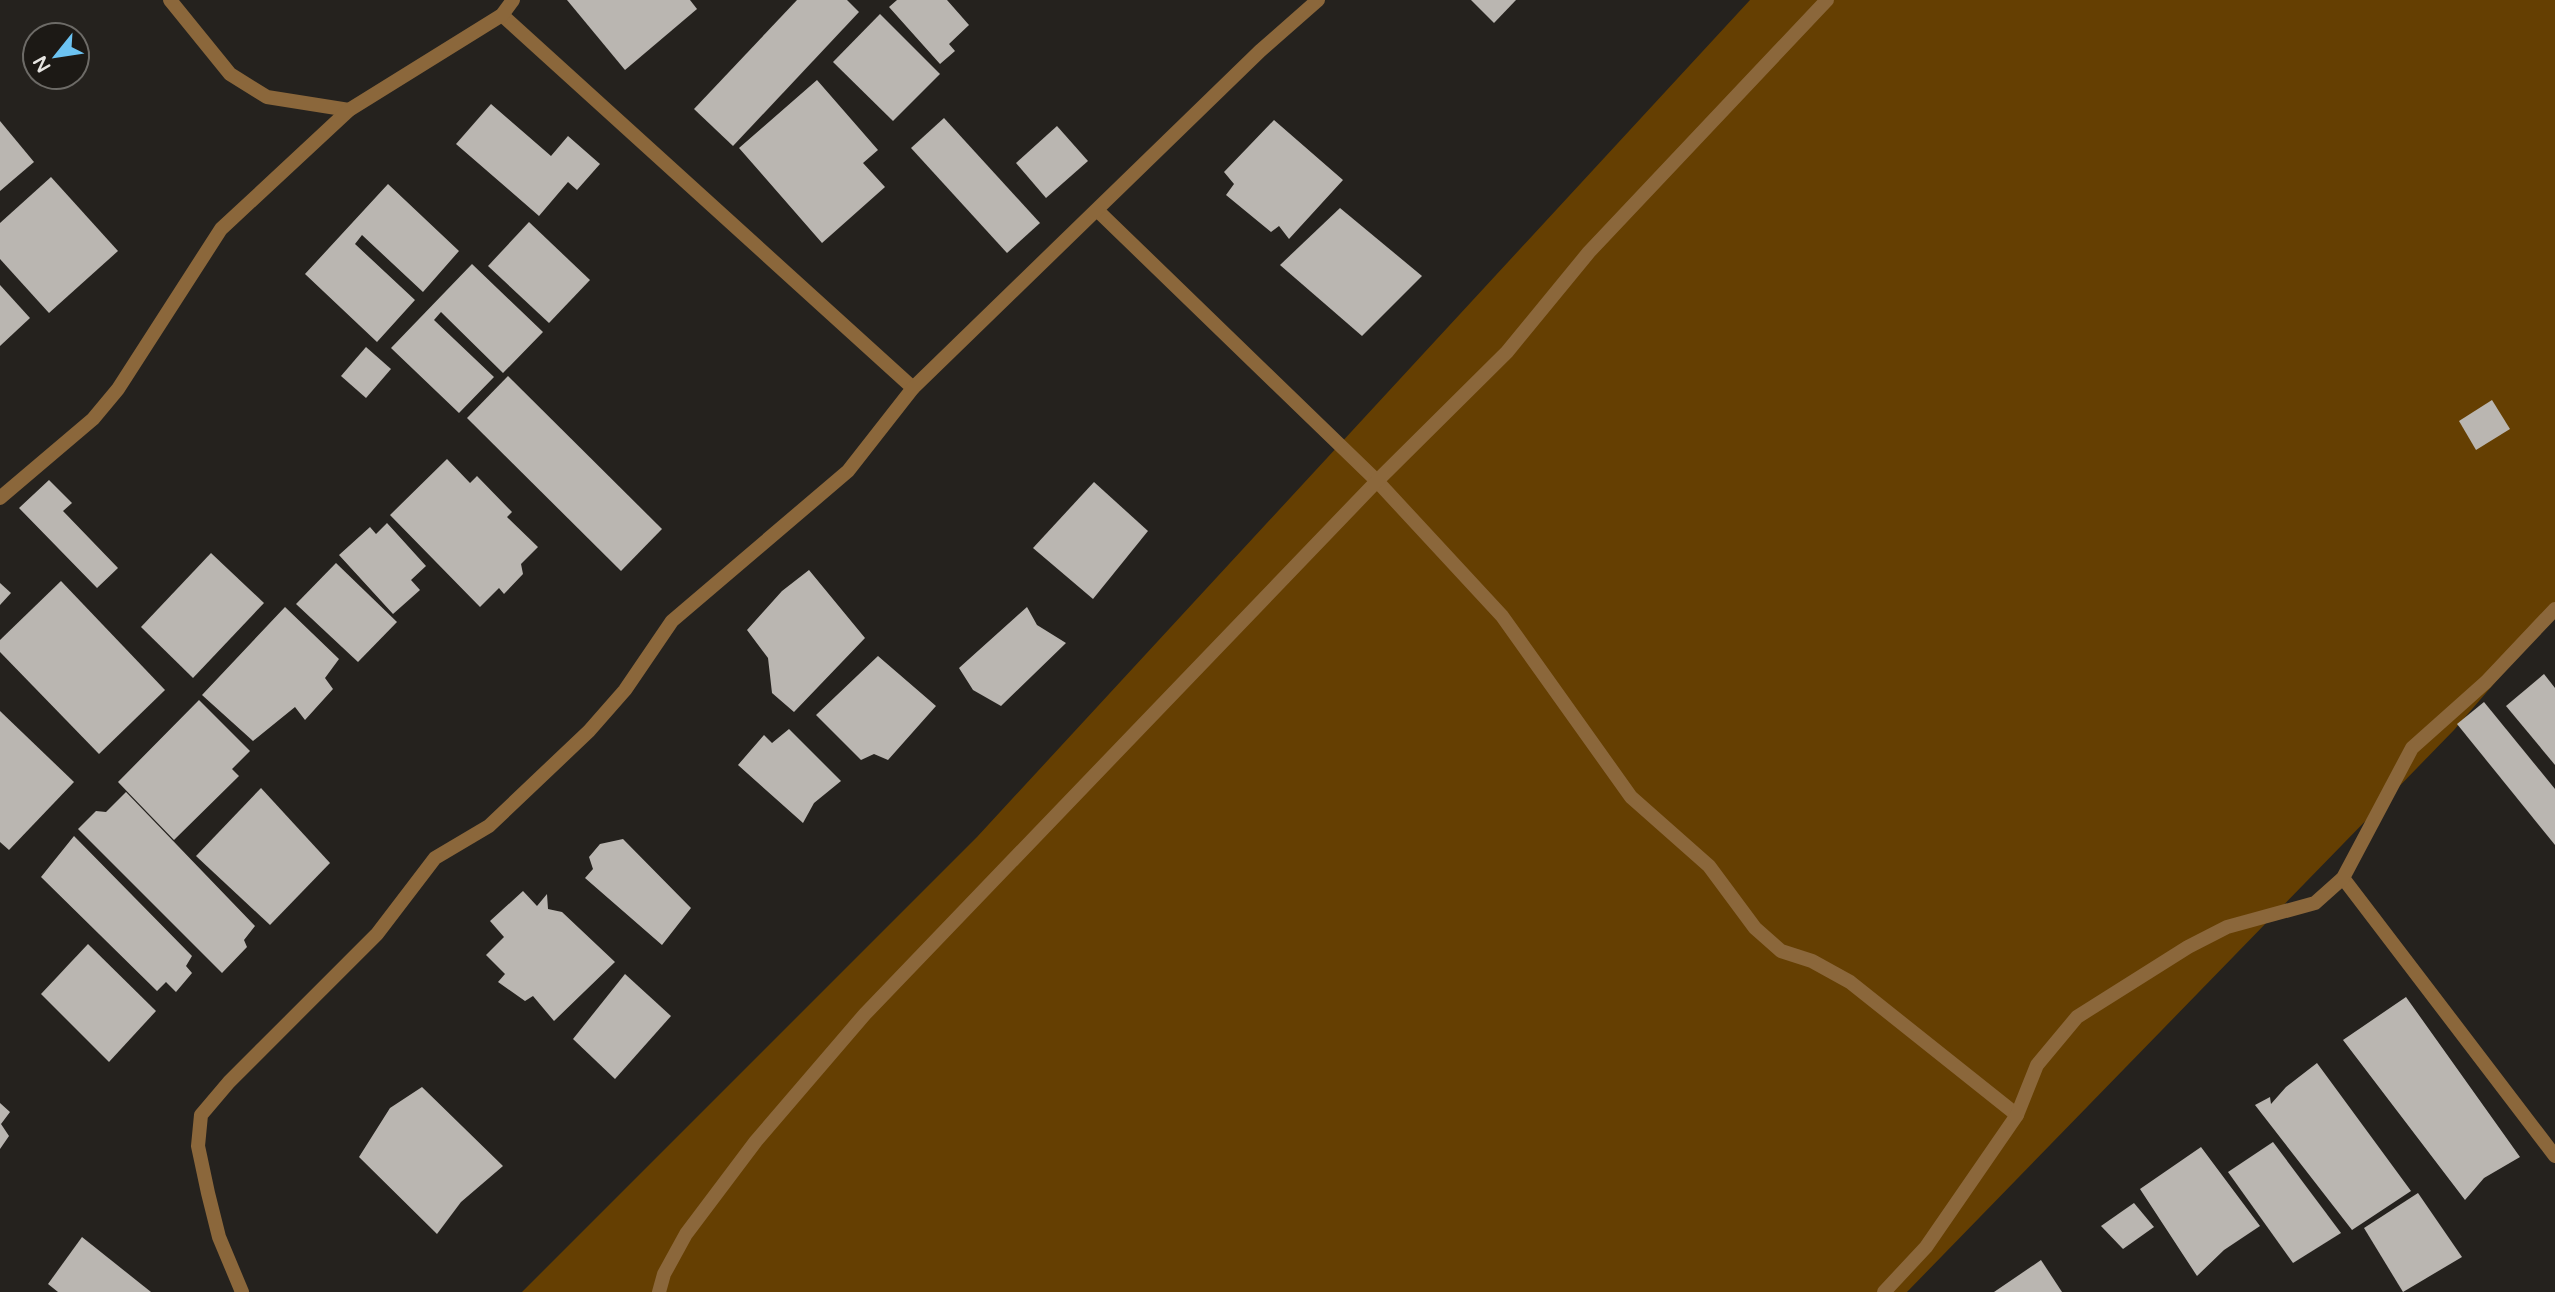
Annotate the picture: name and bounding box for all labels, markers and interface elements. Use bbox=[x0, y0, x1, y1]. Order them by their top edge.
north arrow bbox=[21, 21, 91, 91]
text: N bbox=[29, 52, 55, 76]

